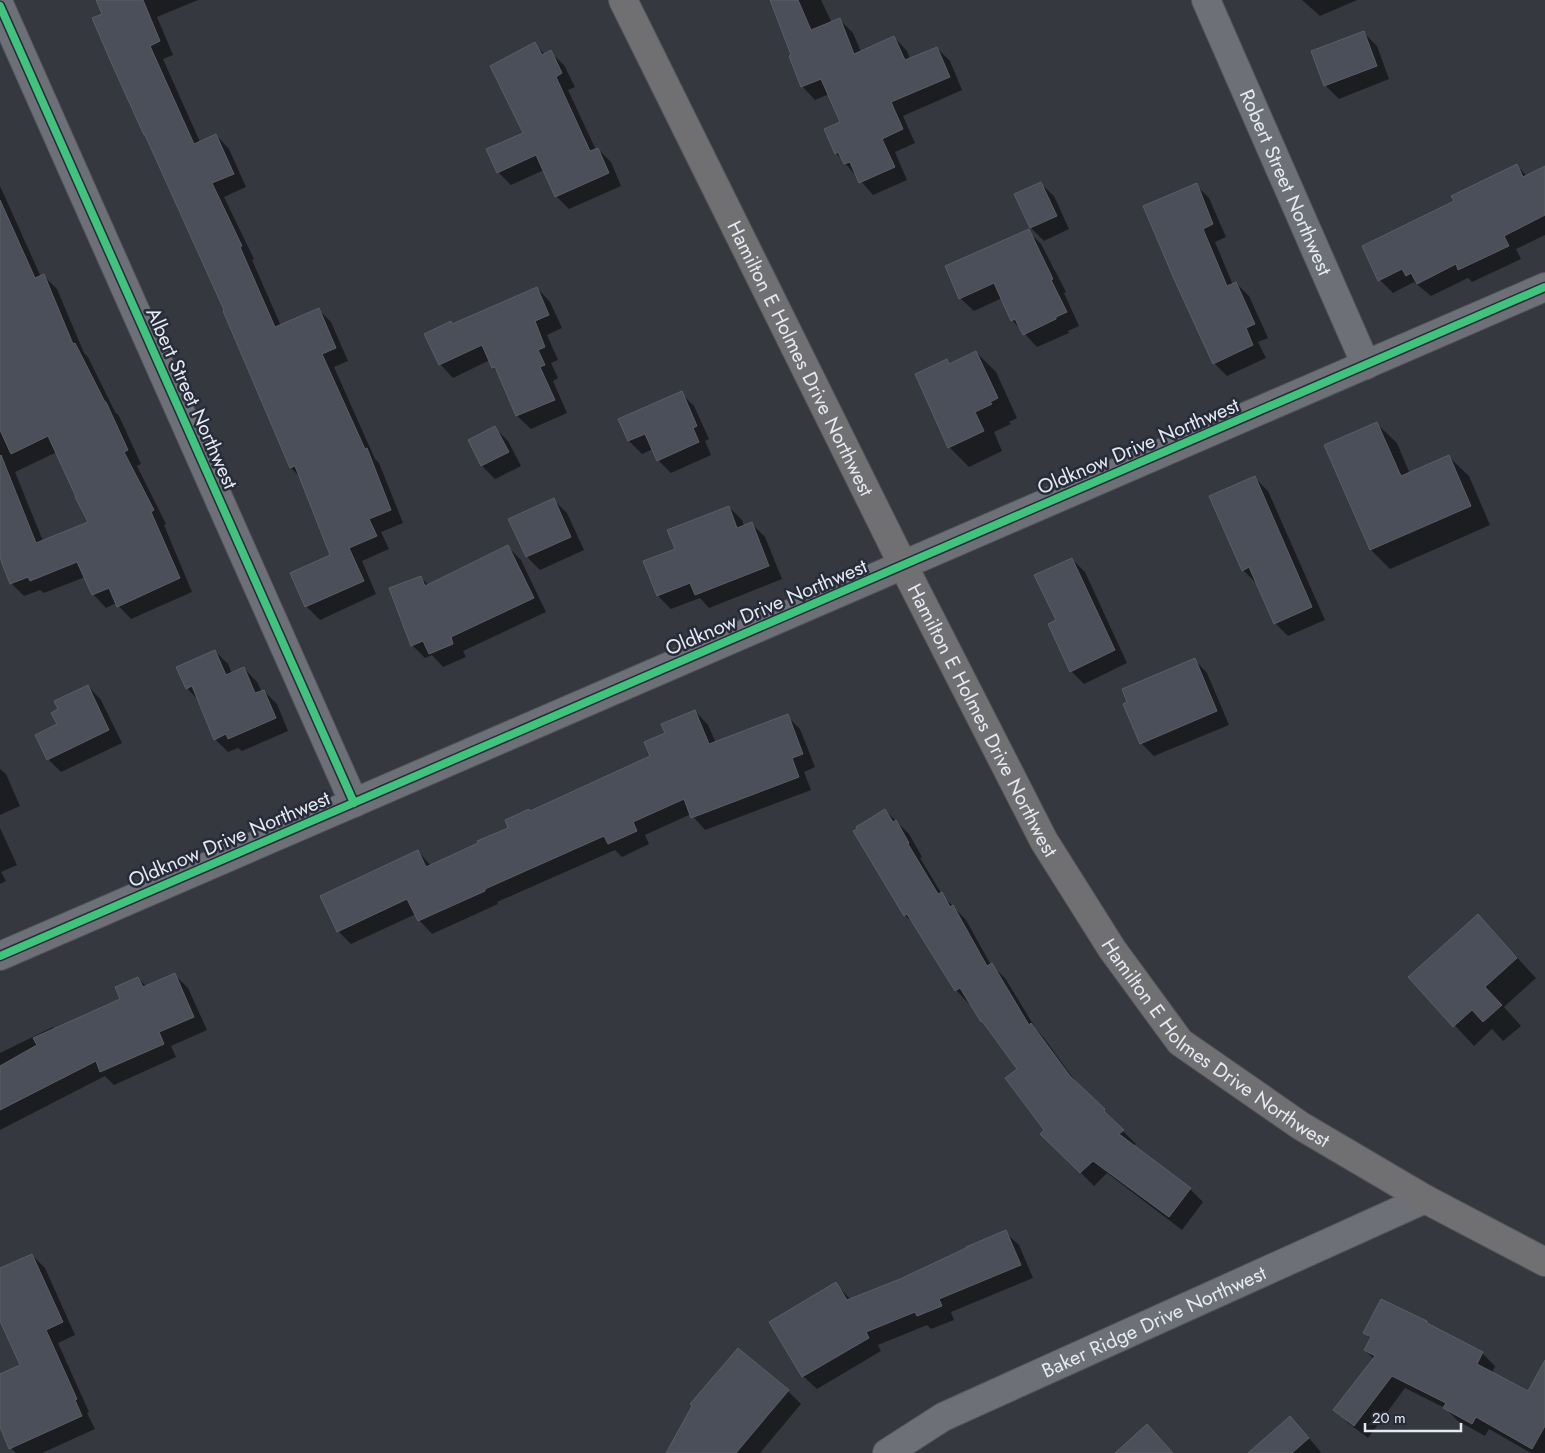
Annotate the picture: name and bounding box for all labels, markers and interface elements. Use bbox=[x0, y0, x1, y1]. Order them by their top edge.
street label: Robert Street Northwest bbox=[1232, 85, 1339, 280]
street label: Hamilton E Holmes Drive Northwest bbox=[720, 216, 881, 501]
street label: Albert Street Northwest bbox=[138, 303, 245, 494]
street label: Oldknow Drive Northwest bbox=[1033, 391, 1244, 502]
street label: Oldknow Drive Northwest bbox=[661, 552, 872, 663]
street label: Hamilton E Holmes Drive Northwest bbox=[900, 579, 1065, 863]
street label: Oldknow Drive Northwest bbox=[124, 784, 335, 895]
street label: Hamilton E Holmes Drive Northwest bbox=[1094, 933, 1335, 1155]
street label: Baker Ridge Drive Northwest bbox=[1037, 1259, 1271, 1385]
scale bar bbox=[1365, 1400, 1461, 1432]
text: 20 m bbox=[1372, 1407, 1406, 1429]

